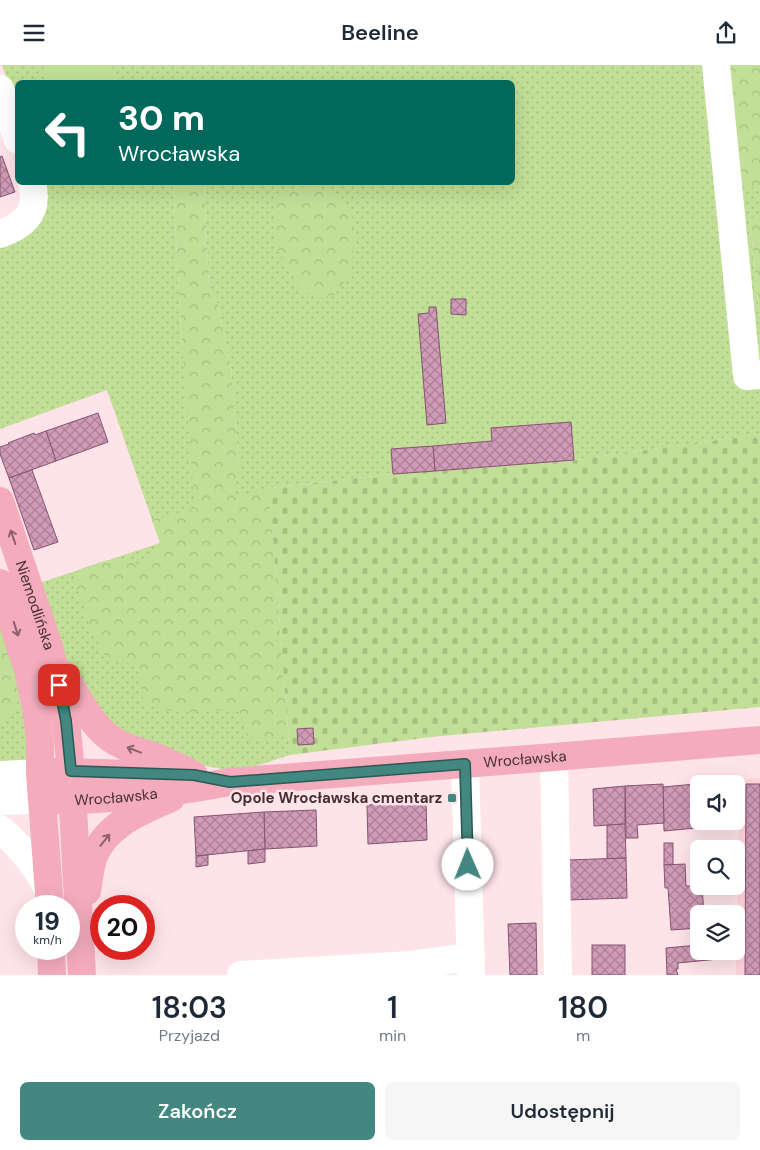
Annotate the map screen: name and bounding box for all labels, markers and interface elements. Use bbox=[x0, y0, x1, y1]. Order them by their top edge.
text: Beeline bbox=[341, 18, 419, 47]
icon: menu bbox=[20, 19, 48, 47]
icon: share bbox=[712, 19, 740, 47]
text: 30 m bbox=[118, 95, 205, 141]
icon: left bbox=[35, 100, 100, 165]
text: Wrocławska bbox=[118, 139, 240, 168]
one-way arrow bbox=[8, 530, 17, 545]
street label: Niemodlińska bbox=[11, 558, 59, 653]
one-way arrow bbox=[11, 621, 21, 637]
pin bbox=[38, 664, 80, 706]
icon: arrive bbox=[45, 671, 73, 699]
one-way arrow bbox=[126, 744, 141, 753]
street label: Wrocławska bbox=[483, 746, 567, 772]
map controls bbox=[690, 775, 745, 960]
button: sound bbox=[690, 775, 745, 830]
street label: Wrocławska bbox=[74, 783, 159, 810]
place label: Opole Wrocławska cmentarz bbox=[231, 788, 442, 808]
marker: Opole Wrocławska cmentarz bbox=[446, 792, 458, 804]
one-way arrow bbox=[99, 834, 110, 847]
position arrow bbox=[441, 838, 493, 890]
button: search bbox=[690, 840, 745, 895]
speed limit sign: 20 bbox=[90, 895, 155, 960]
text: 19 bbox=[35, 905, 60, 938]
button: layers bbox=[690, 905, 745, 960]
text: km/h bbox=[33, 932, 62, 948]
text: 18:03 bbox=[152, 988, 227, 1027]
text: 1 bbox=[387, 988, 398, 1027]
text: 180 bbox=[558, 988, 608, 1027]
text: Przyjazd bbox=[159, 1025, 220, 1046]
text: min bbox=[379, 1025, 406, 1046]
text: m bbox=[576, 1025, 590, 1046]
button: Zakończ bbox=[20, 1082, 375, 1140]
button: Udostępnij bbox=[385, 1082, 740, 1140]

